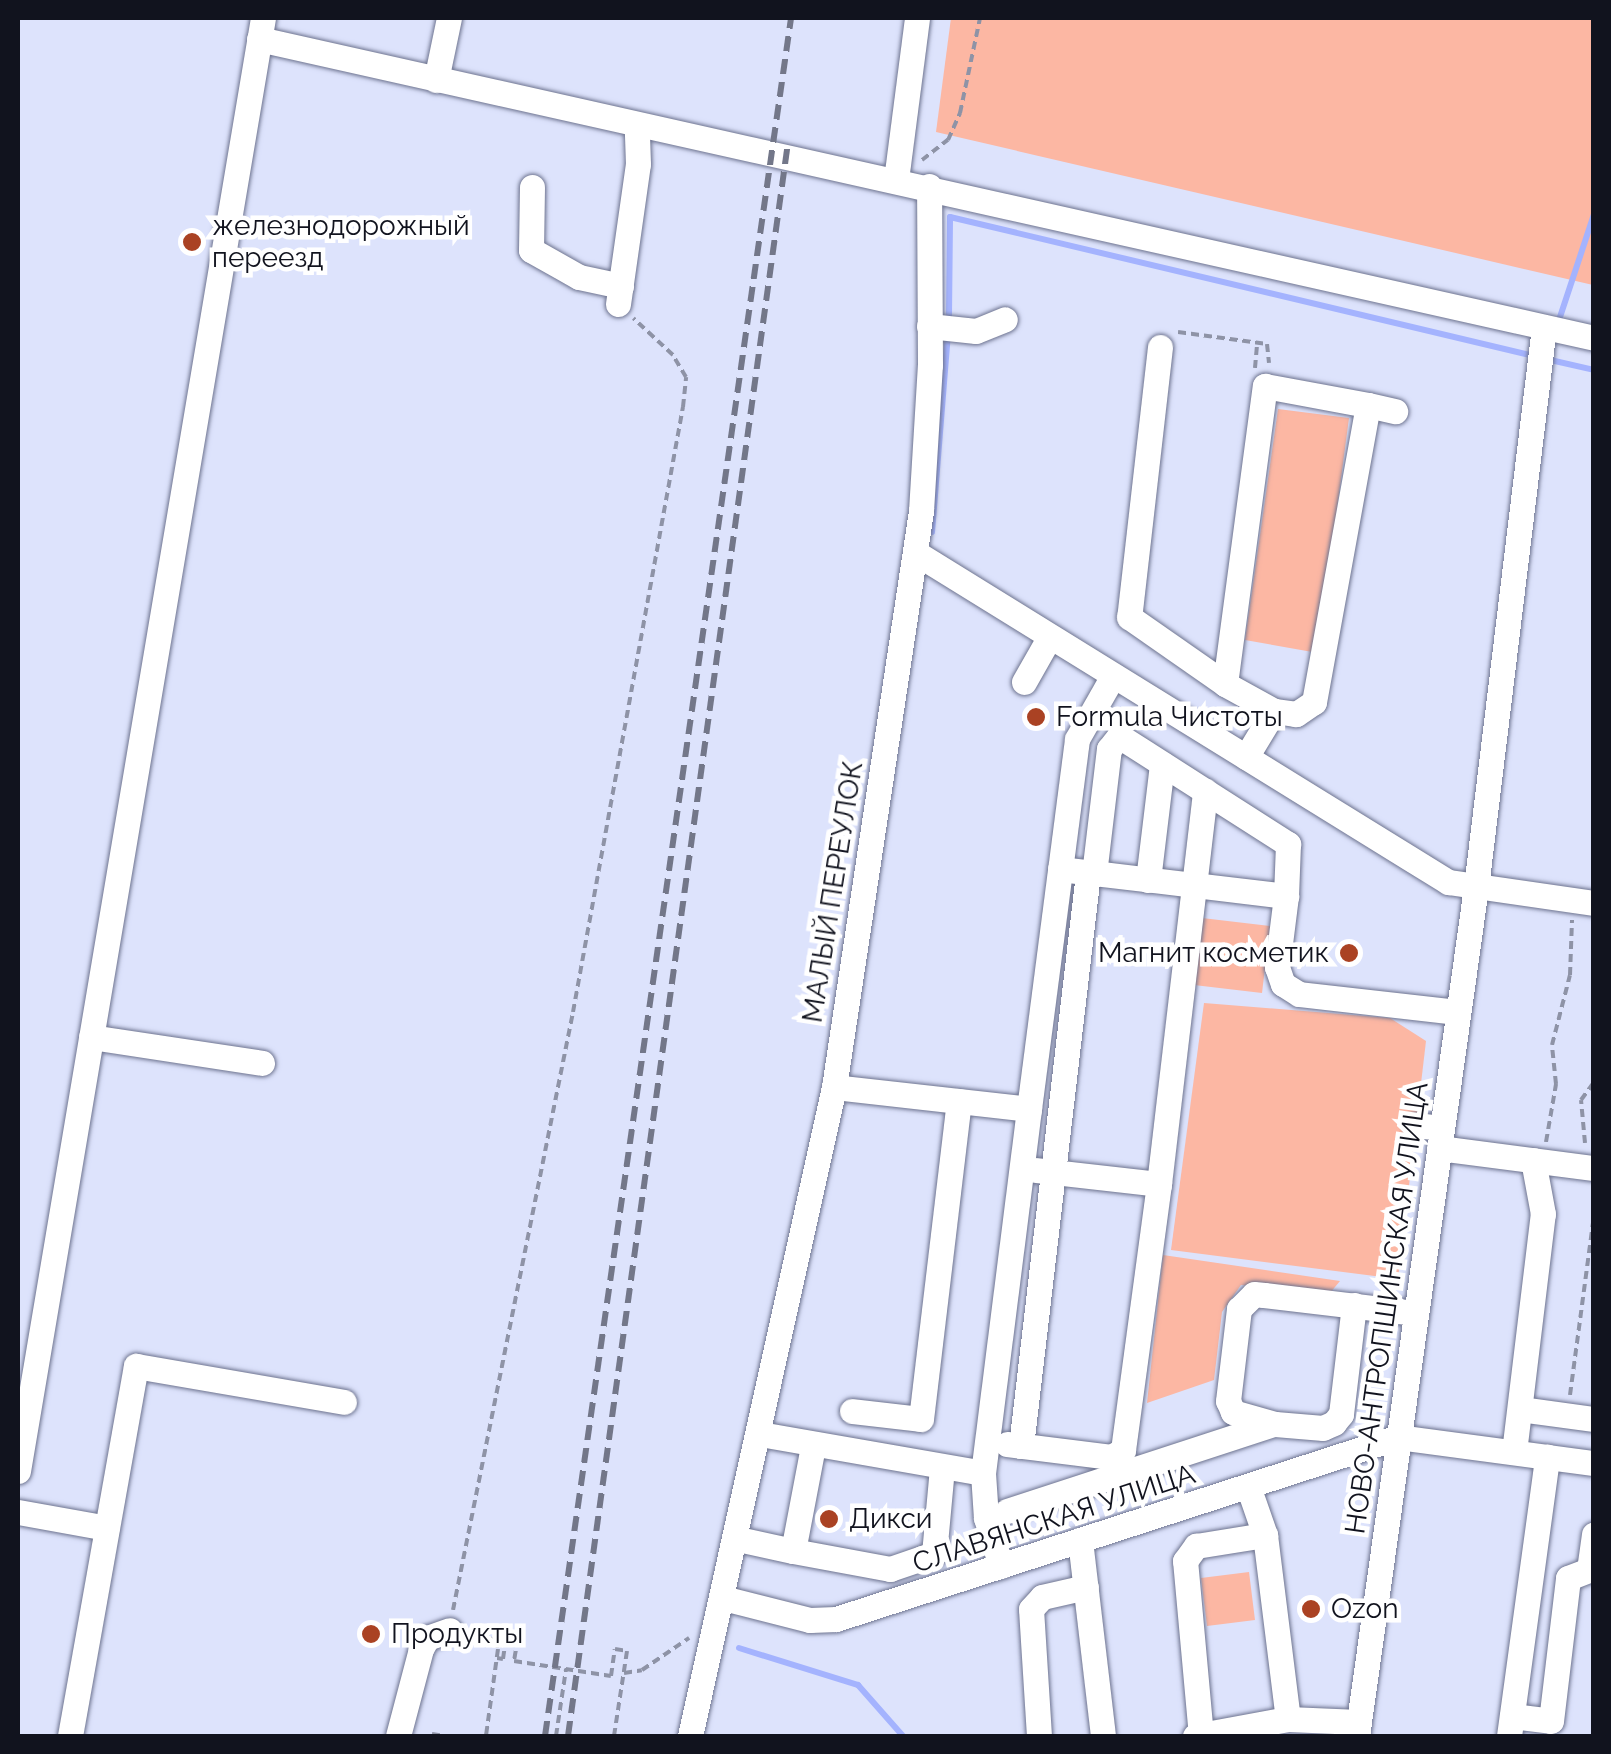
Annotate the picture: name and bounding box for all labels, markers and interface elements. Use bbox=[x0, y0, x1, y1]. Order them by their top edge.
place label: железнодорожный переезд bbox=[212, 209, 470, 275]
marker: железнодорожный переезд bbox=[181, 231, 203, 253]
place label: Formula Чистоты bbox=[1056, 700, 1283, 734]
marker: Formula Чистоты bbox=[1025, 706, 1047, 728]
street label: МАЛЫЙ ПЕРЕУЛОК bbox=[796, 759, 870, 1025]
place label: Магнит косметик bbox=[1098, 936, 1329, 970]
marker: Магнит косметик bbox=[1338, 942, 1360, 964]
street label: НОВО-АНТРОПШИНСКАЯ УЛИЦА bbox=[1339, 1080, 1435, 1536]
street label: СЛАВЯНСКАЯ УЛИЦА bbox=[909, 1457, 1199, 1581]
place label: Дикси bbox=[849, 1502, 932, 1536]
marker: Дикси bbox=[818, 1508, 840, 1530]
place label: Ozon bbox=[1331, 1592, 1398, 1626]
marker: Ozon bbox=[1300, 1598, 1322, 1620]
place label: Продукты bbox=[391, 1617, 523, 1651]
marker: Продукты bbox=[360, 1623, 382, 1645]

